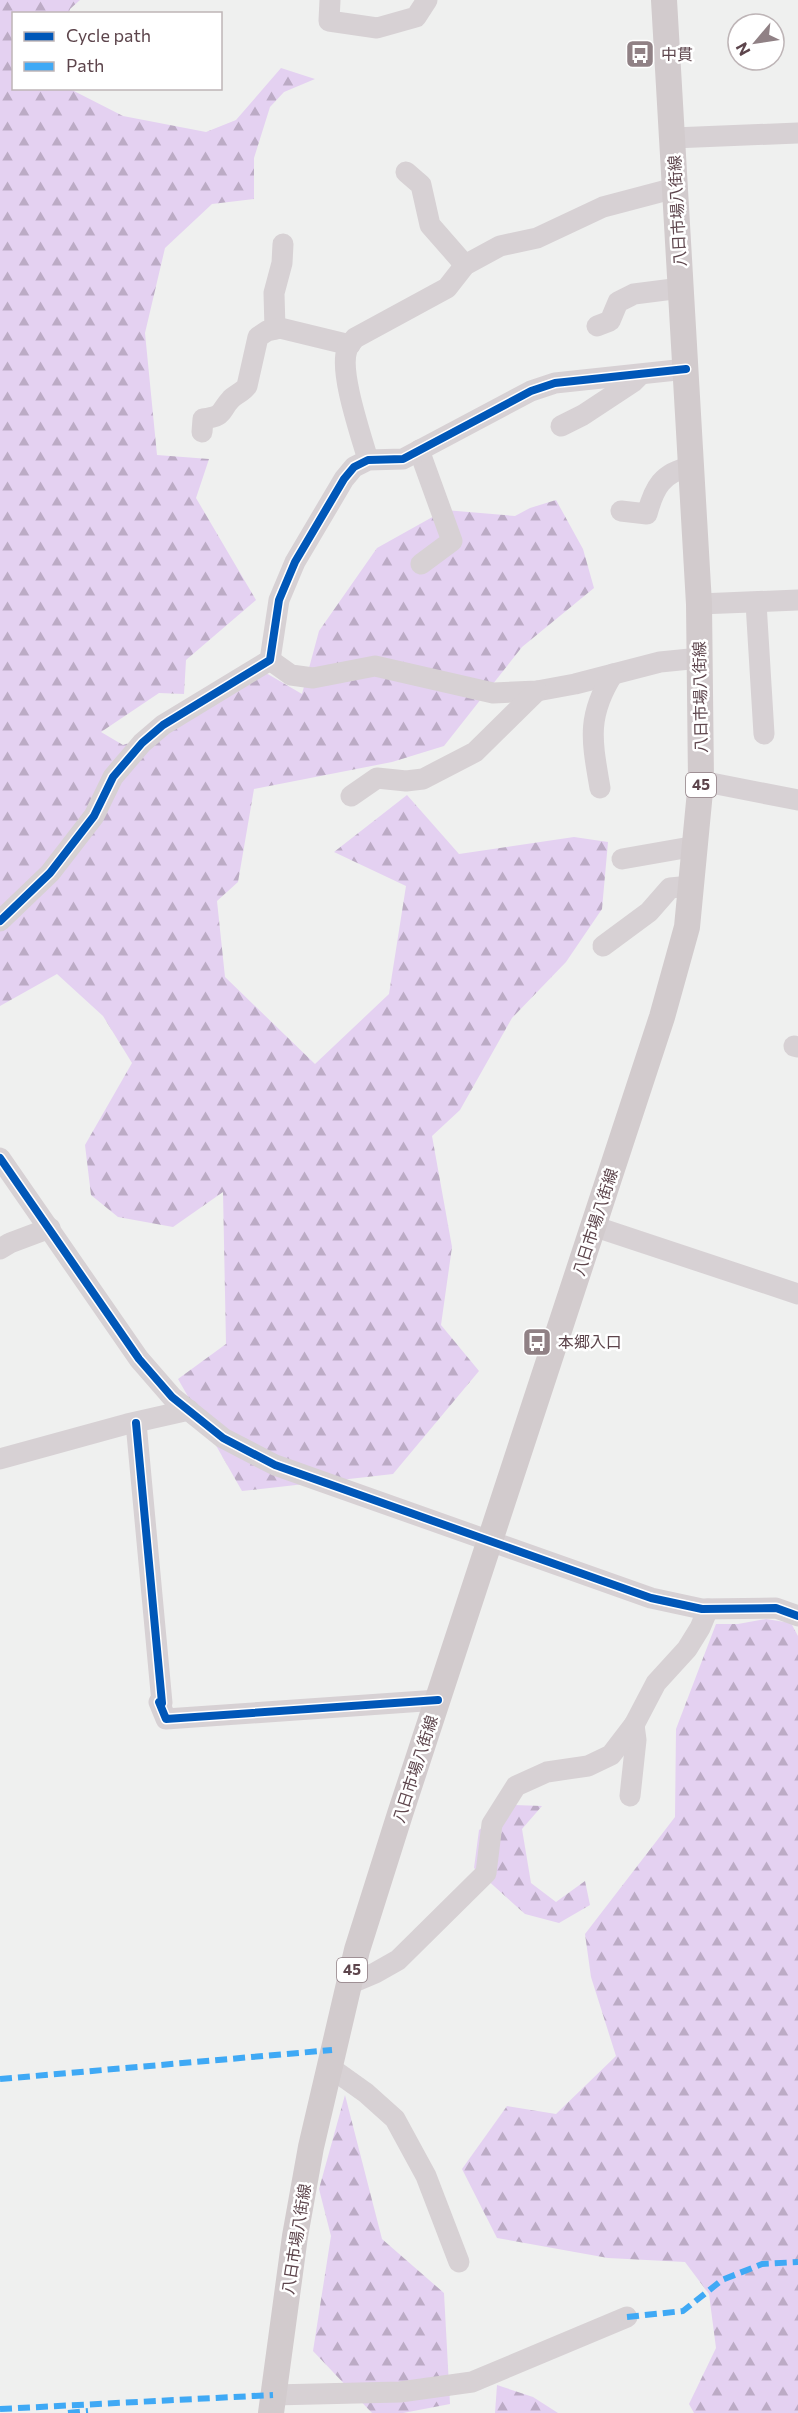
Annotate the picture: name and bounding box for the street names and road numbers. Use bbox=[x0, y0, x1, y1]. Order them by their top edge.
street label: 八日市場八街線 bbox=[664, 155, 689, 267]
street label: 八日市場八街線 bbox=[689, 641, 710, 753]
road number: 45 bbox=[686, 773, 716, 797]
street label: 八日市場八街線 bbox=[568, 1166, 621, 1278]
street label: 八日市場八街線 bbox=[388, 1713, 441, 1825]
road number: 45 bbox=[337, 1958, 367, 1982]
street label: 八日市場八街線 bbox=[277, 2182, 314, 2296]

